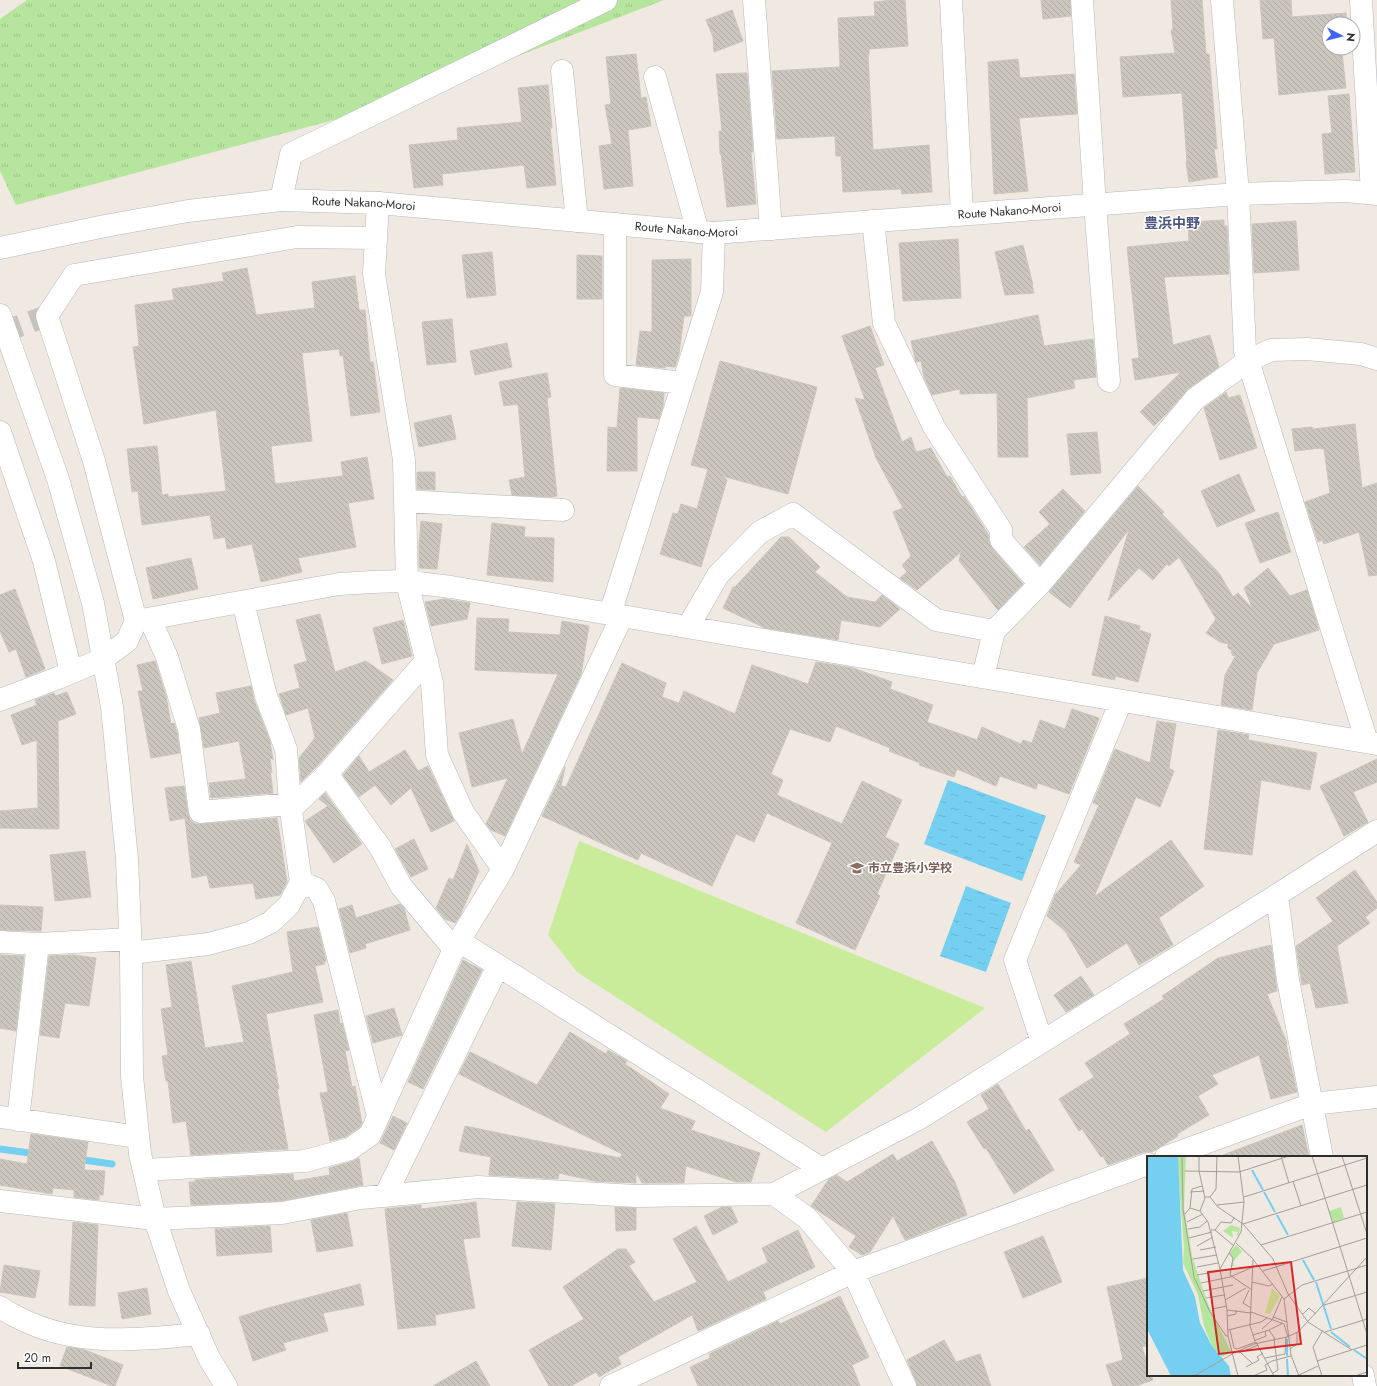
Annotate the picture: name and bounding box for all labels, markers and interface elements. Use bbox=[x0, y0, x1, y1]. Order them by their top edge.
north arrow bbox=[1321, 16, 1361, 56]
text: N bbox=[1342, 32, 1359, 43]
street label: Route Nakano-Moroi bbox=[312, 192, 416, 215]
street label: Route Nakano-Moroi bbox=[957, 198, 1062, 224]
district label: 豊浜中野 bbox=[1144, 213, 1200, 233]
street label: Route Nakano-Moroi bbox=[634, 217, 739, 242]
place label: 市立豊浜小学校 bbox=[868, 859, 952, 877]
school or university icon: 市立豊浜小学校 bbox=[849, 860, 865, 876]
inset map bbox=[1147, 1156, 1367, 1376]
scale bar bbox=[18, 1344, 91, 1370]
text: 20 m bbox=[24, 1349, 51, 1367]

